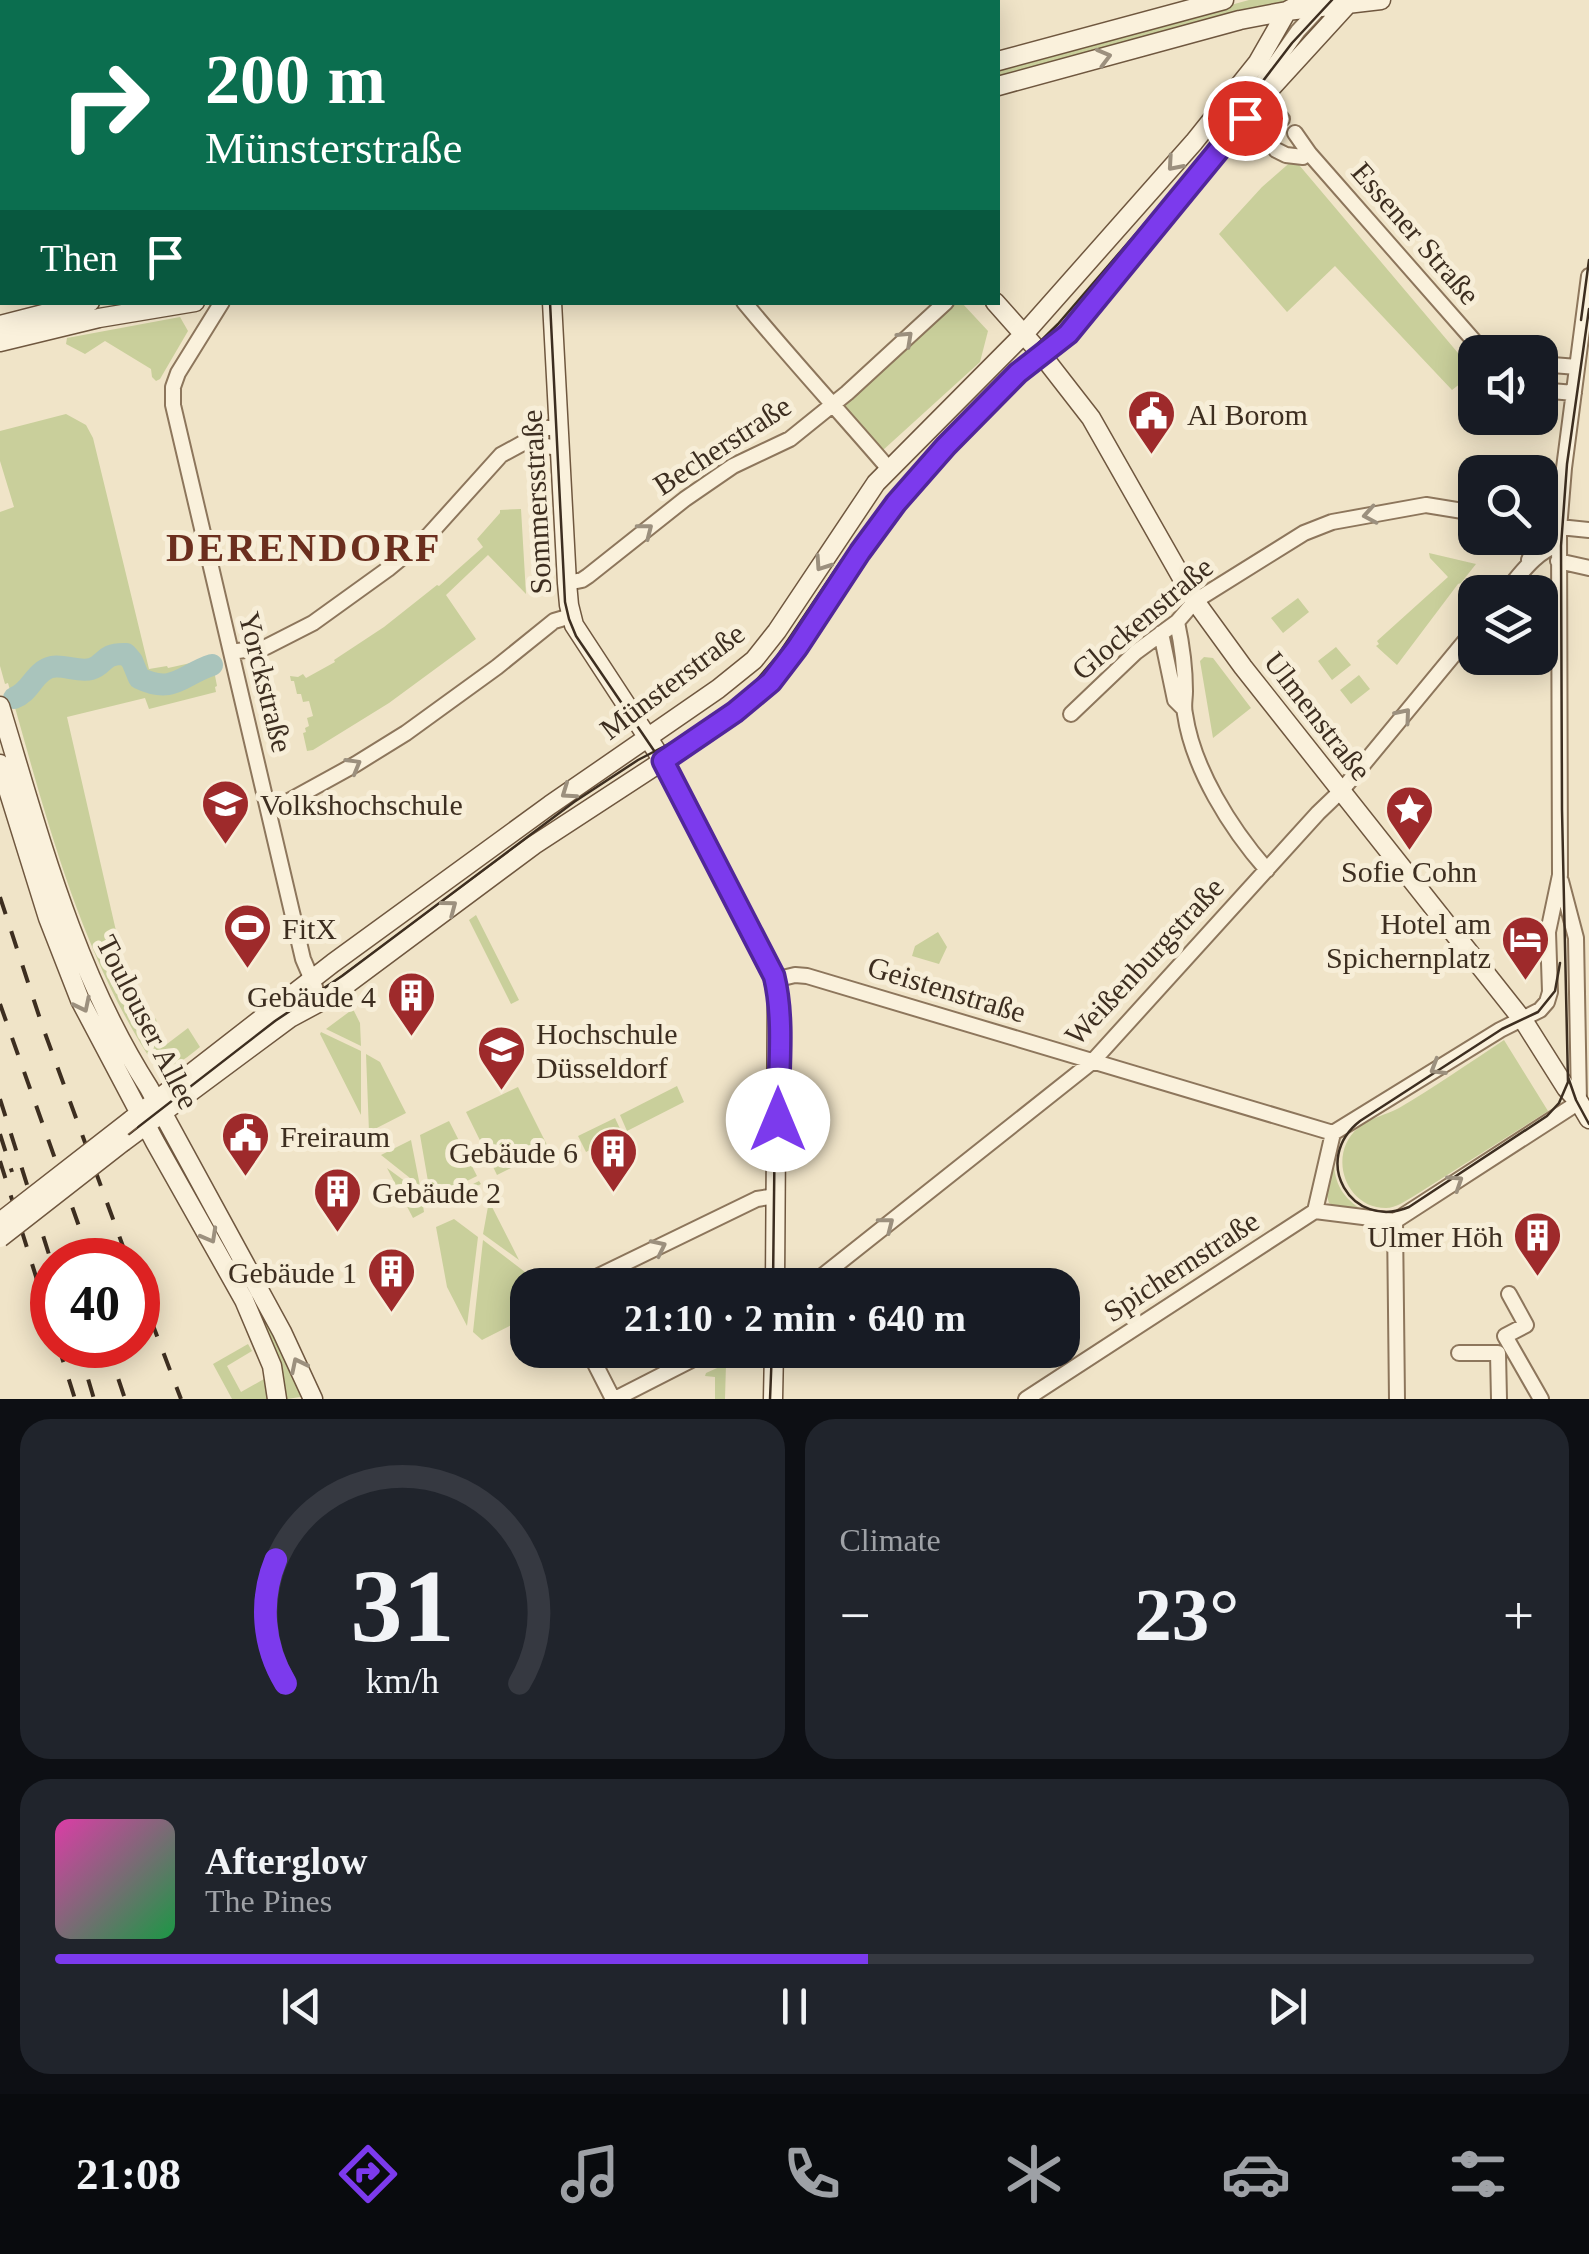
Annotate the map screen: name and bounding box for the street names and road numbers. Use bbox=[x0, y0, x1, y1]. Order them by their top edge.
street label: Essener Straße bbox=[1345, 155, 1487, 311]
street label: Becherstraße bbox=[647, 389, 797, 501]
street label: Sommersstraße bbox=[515, 409, 557, 595]
street label: Glockenstraße bbox=[1065, 550, 1219, 686]
street label: Yorckstraße bbox=[233, 608, 299, 756]
street label: Münsterstraße bbox=[594, 616, 750, 746]
street label: Ulmenstraße bbox=[1258, 645, 1378, 787]
street label: Weißenburgstraße bbox=[1058, 870, 1230, 1052]
street label: Toulouser Allee bbox=[90, 930, 206, 1114]
street label: Geistenstraße bbox=[864, 949, 1030, 1029]
street label: Spichernstraße bbox=[1097, 1204, 1265, 1328]

